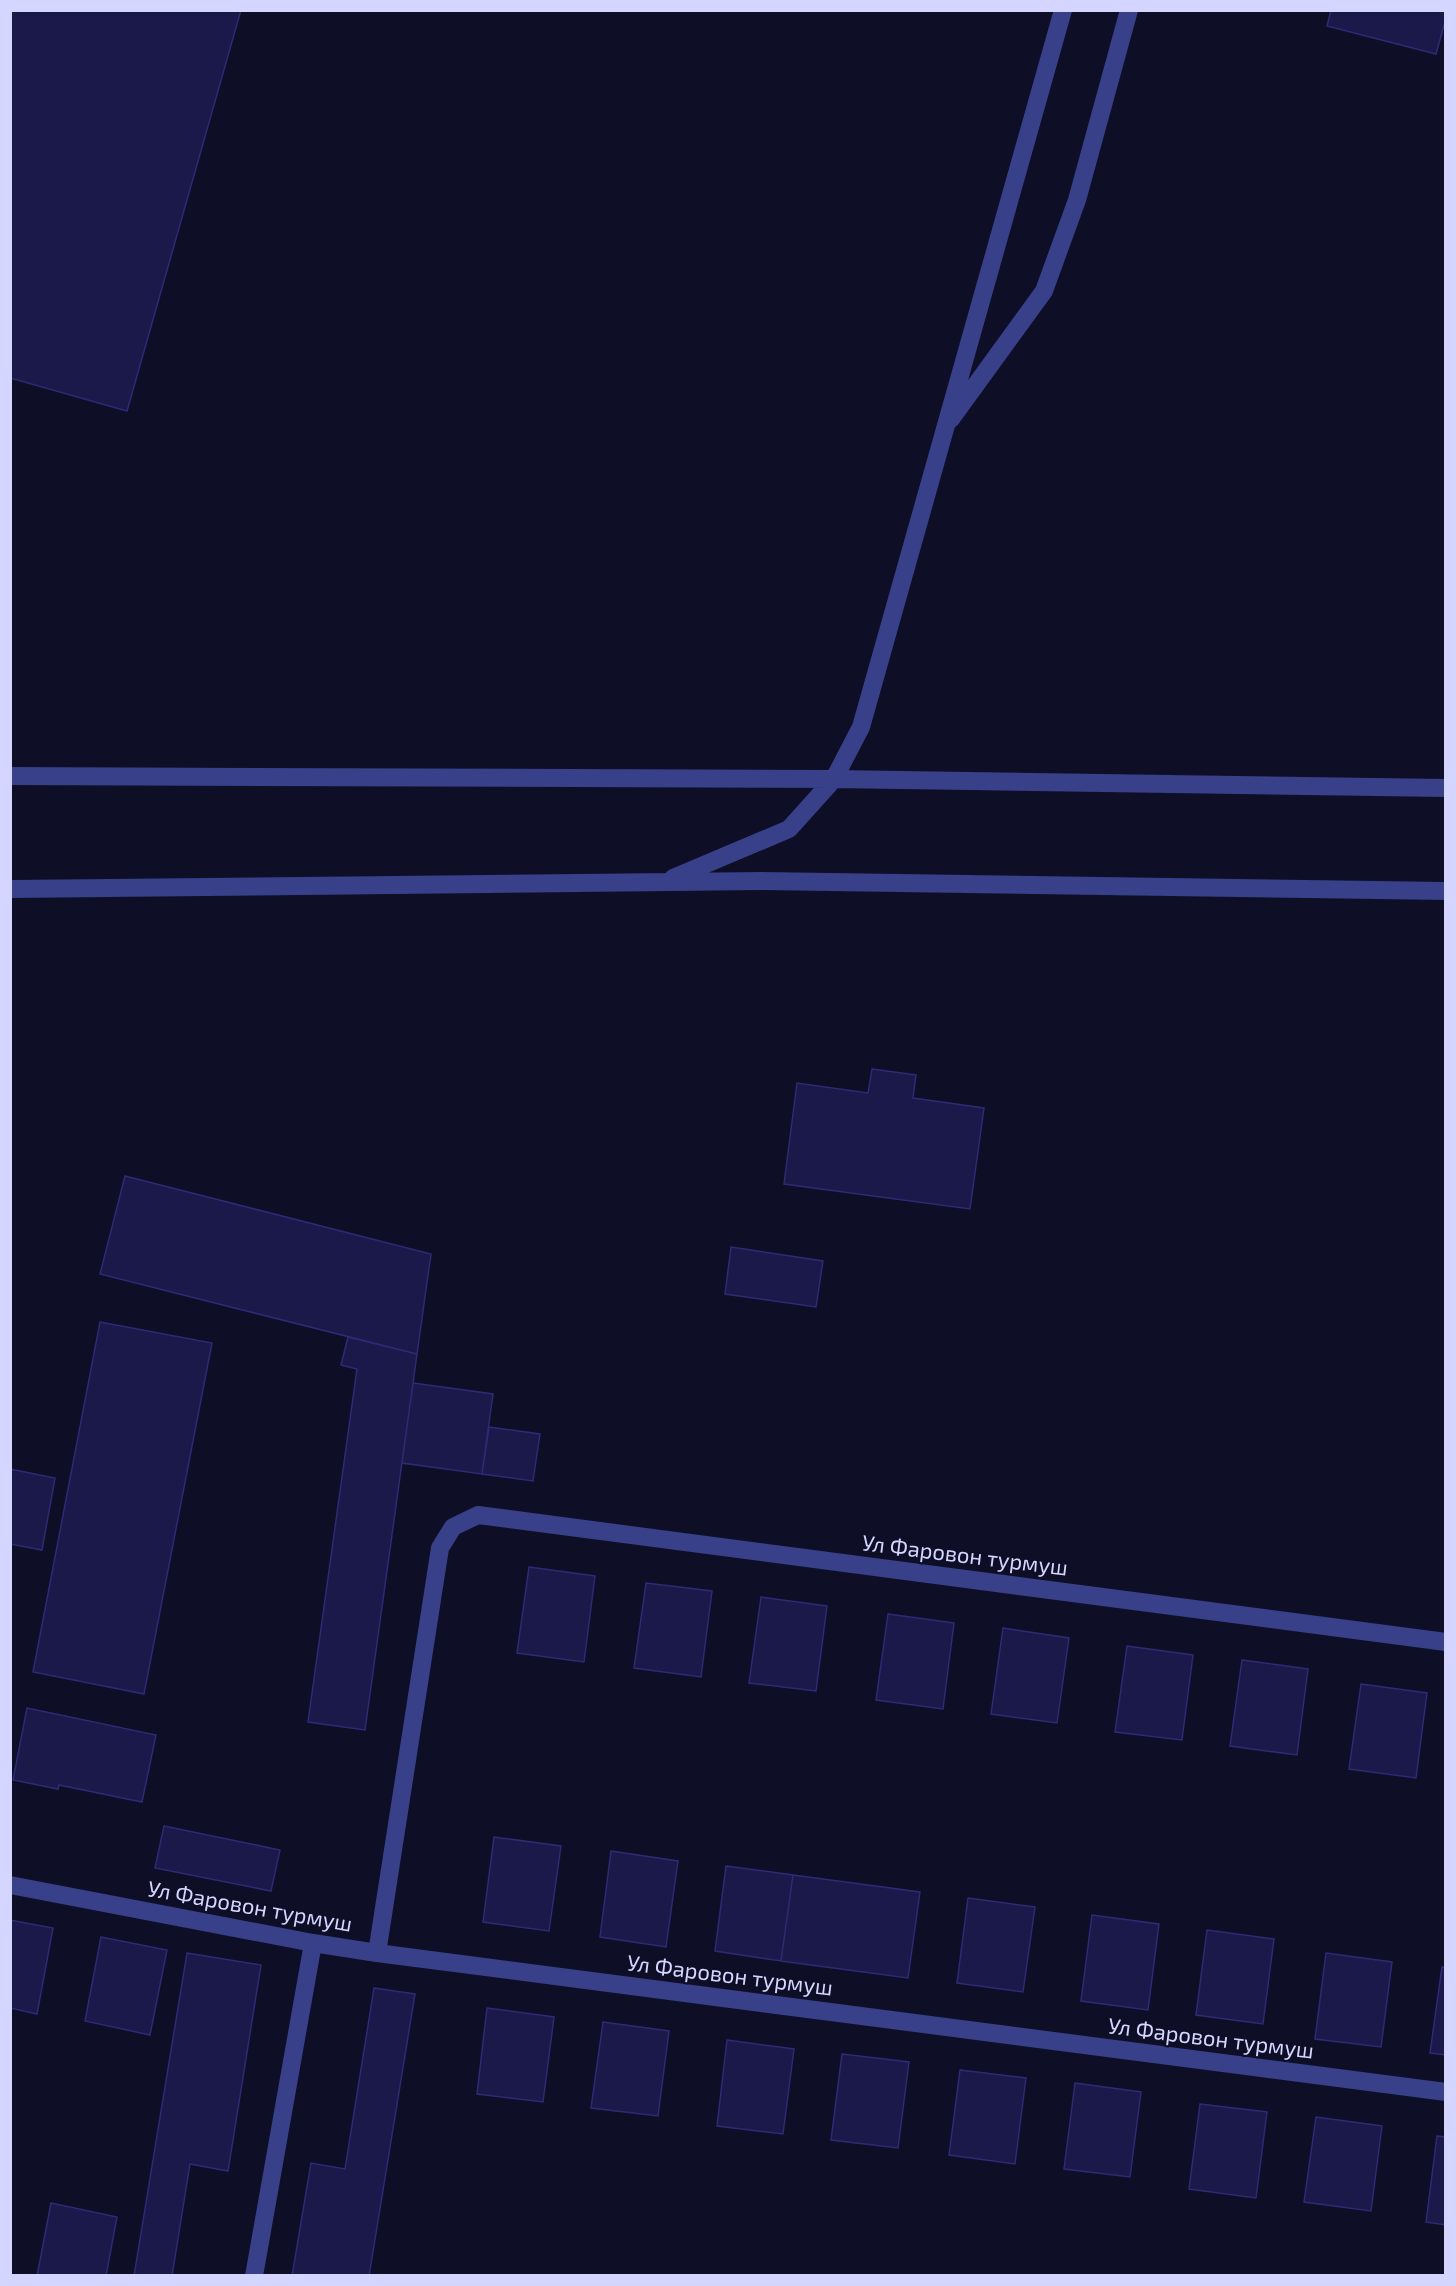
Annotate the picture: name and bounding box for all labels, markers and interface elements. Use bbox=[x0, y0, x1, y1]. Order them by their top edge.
street label: Ул Фаровон турмуш bbox=[861, 1528, 1070, 1581]
street label: Ул Фаровон турмуш bbox=[146, 1874, 355, 1937]
street label: Ул Фаровон турмуш bbox=[626, 1948, 835, 2001]
street label: Ул Фаровон турмуш bbox=[1107, 2011, 1316, 2064]

